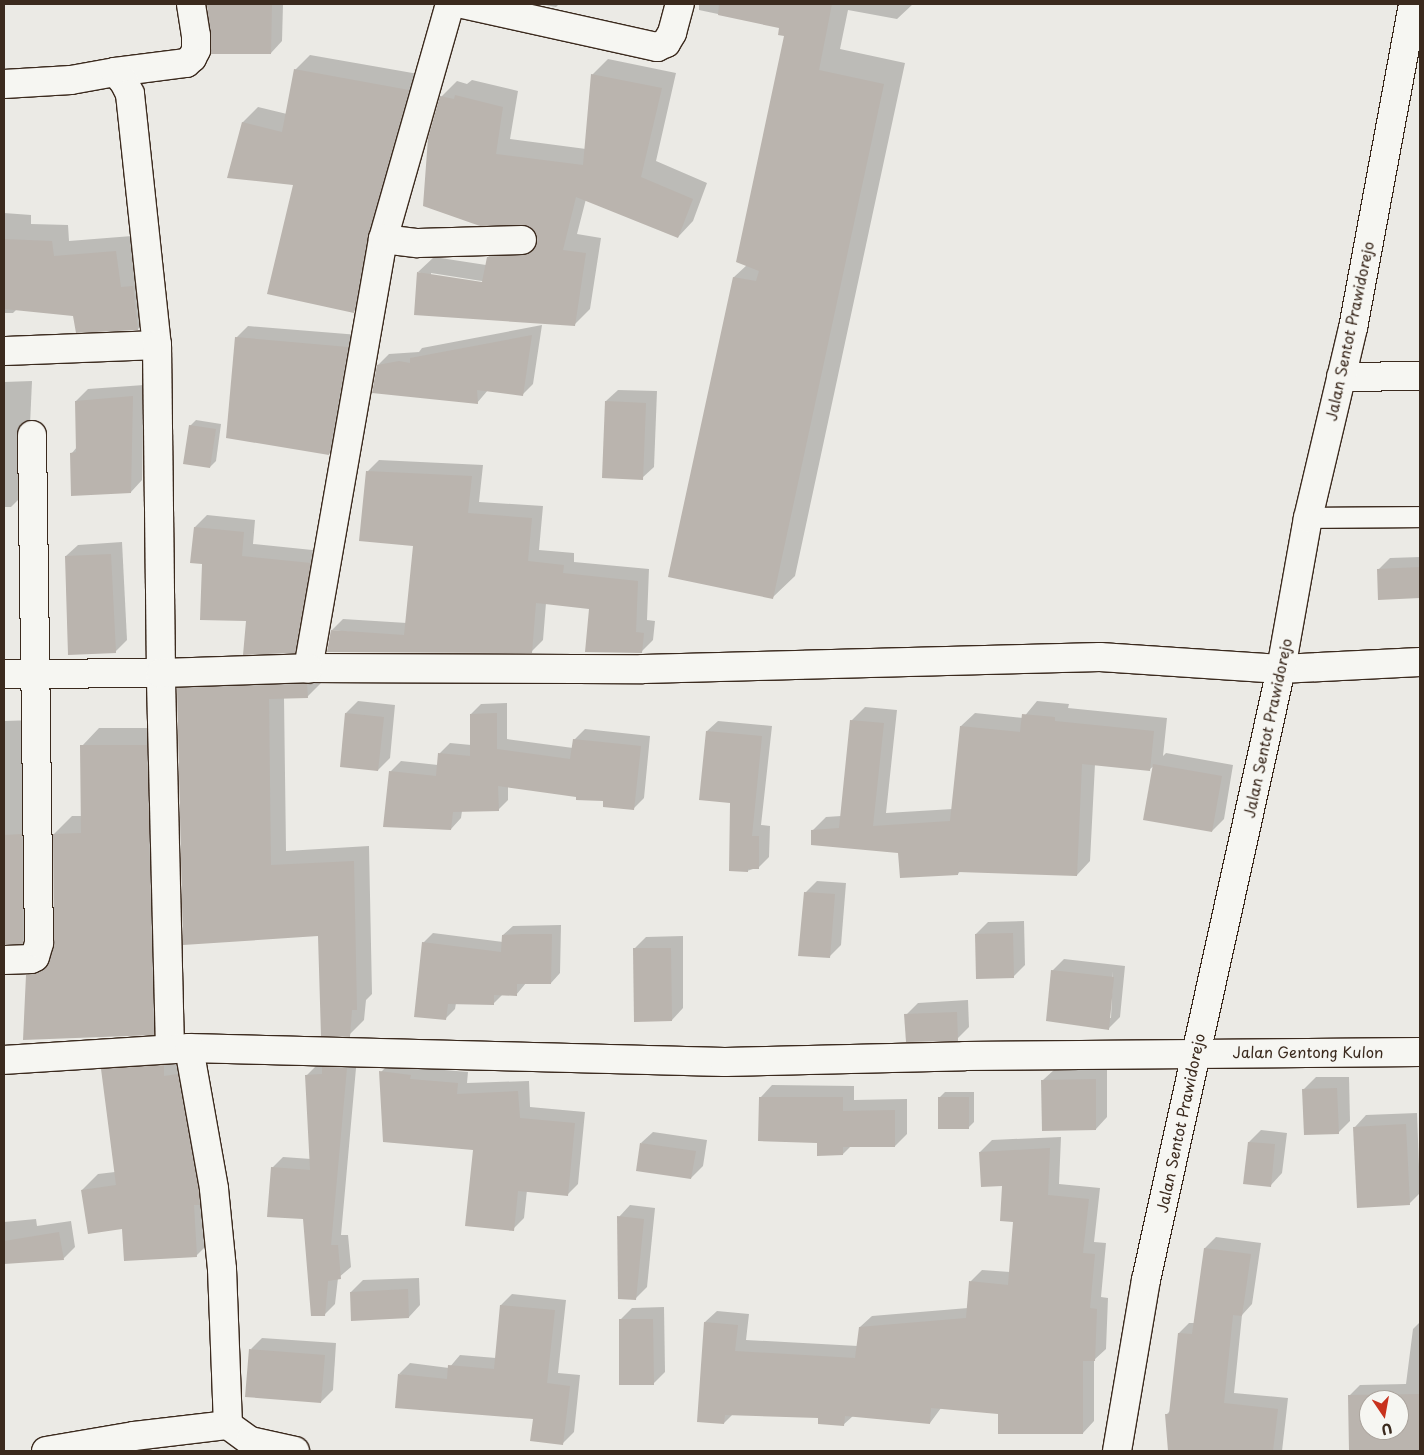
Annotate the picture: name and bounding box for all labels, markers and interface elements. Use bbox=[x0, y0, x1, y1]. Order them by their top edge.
street label: Jalan Sentot Prawidorejo bbox=[1321, 239, 1377, 423]
street label: Jalan Sentot Prawidorejo bbox=[1239, 636, 1295, 820]
street label: Jalan Sentot Prawidorejo bbox=[1152, 1031, 1208, 1215]
street label: Jalan Gentong Kulon bbox=[1232, 1043, 1384, 1061]
north arrow bbox=[1359, 1390, 1409, 1440]
text: U bbox=[1380, 1418, 1394, 1441]

